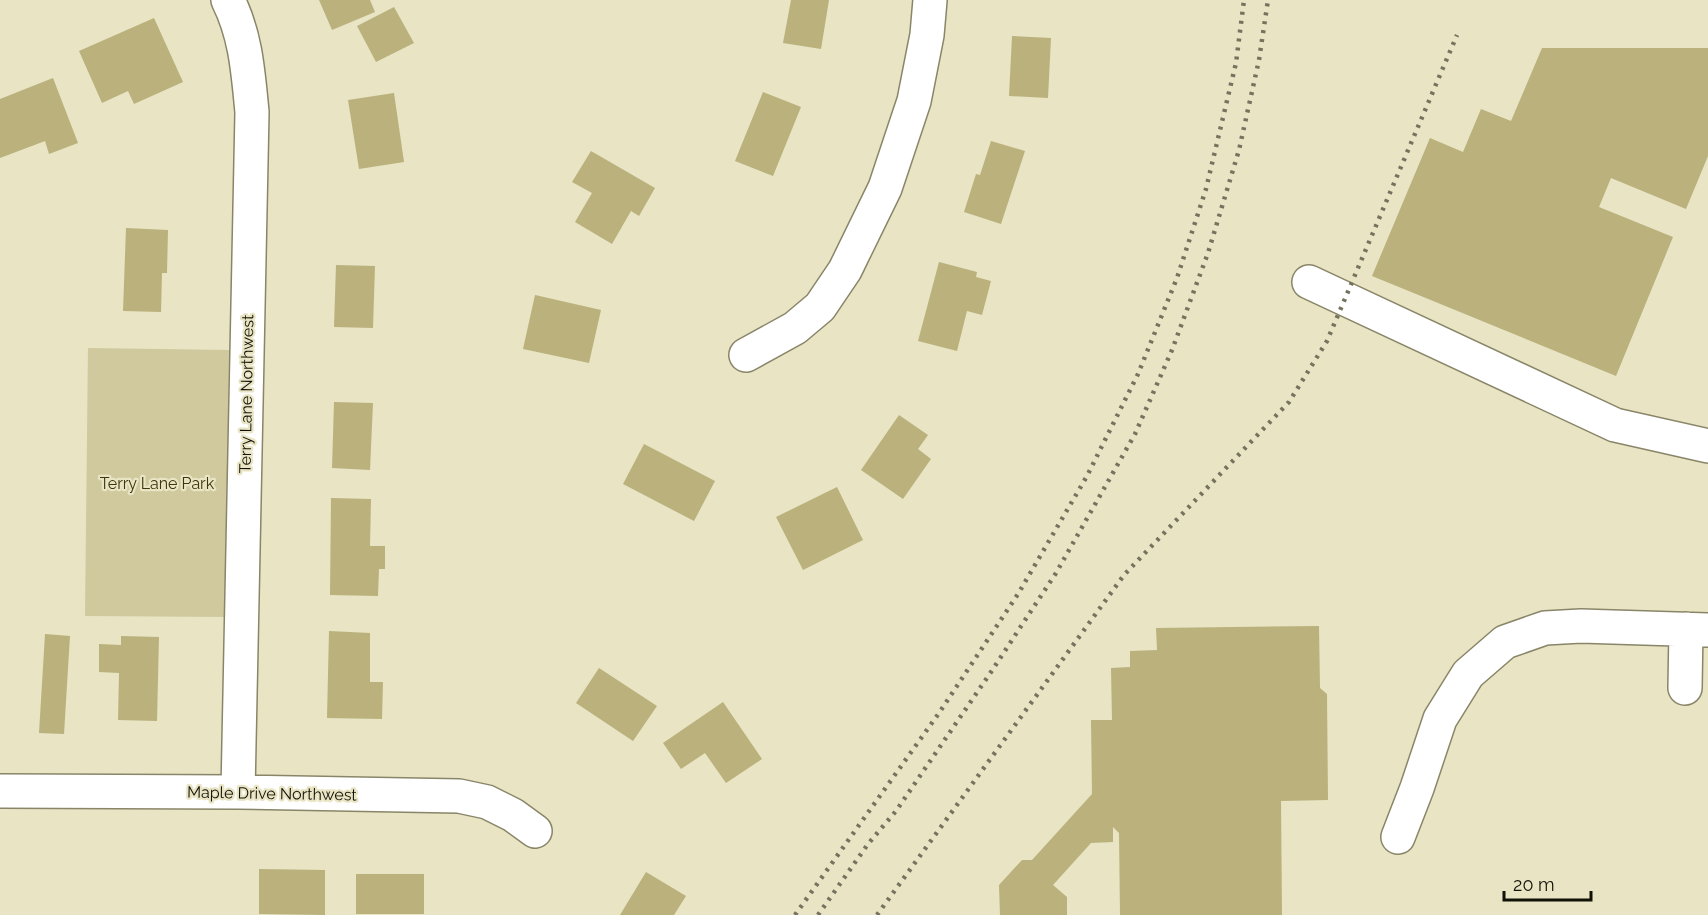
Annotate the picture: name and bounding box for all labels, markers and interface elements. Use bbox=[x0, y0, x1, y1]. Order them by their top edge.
street label: Terry Lane Northwest bbox=[236, 314, 257, 474]
park label: Terry Lane Park bbox=[100, 474, 215, 493]
street label: Maple Drive Northwest bbox=[187, 783, 358, 804]
scale bar bbox=[1504, 864, 1591, 902]
text: 20 m bbox=[1513, 874, 1555, 895]

